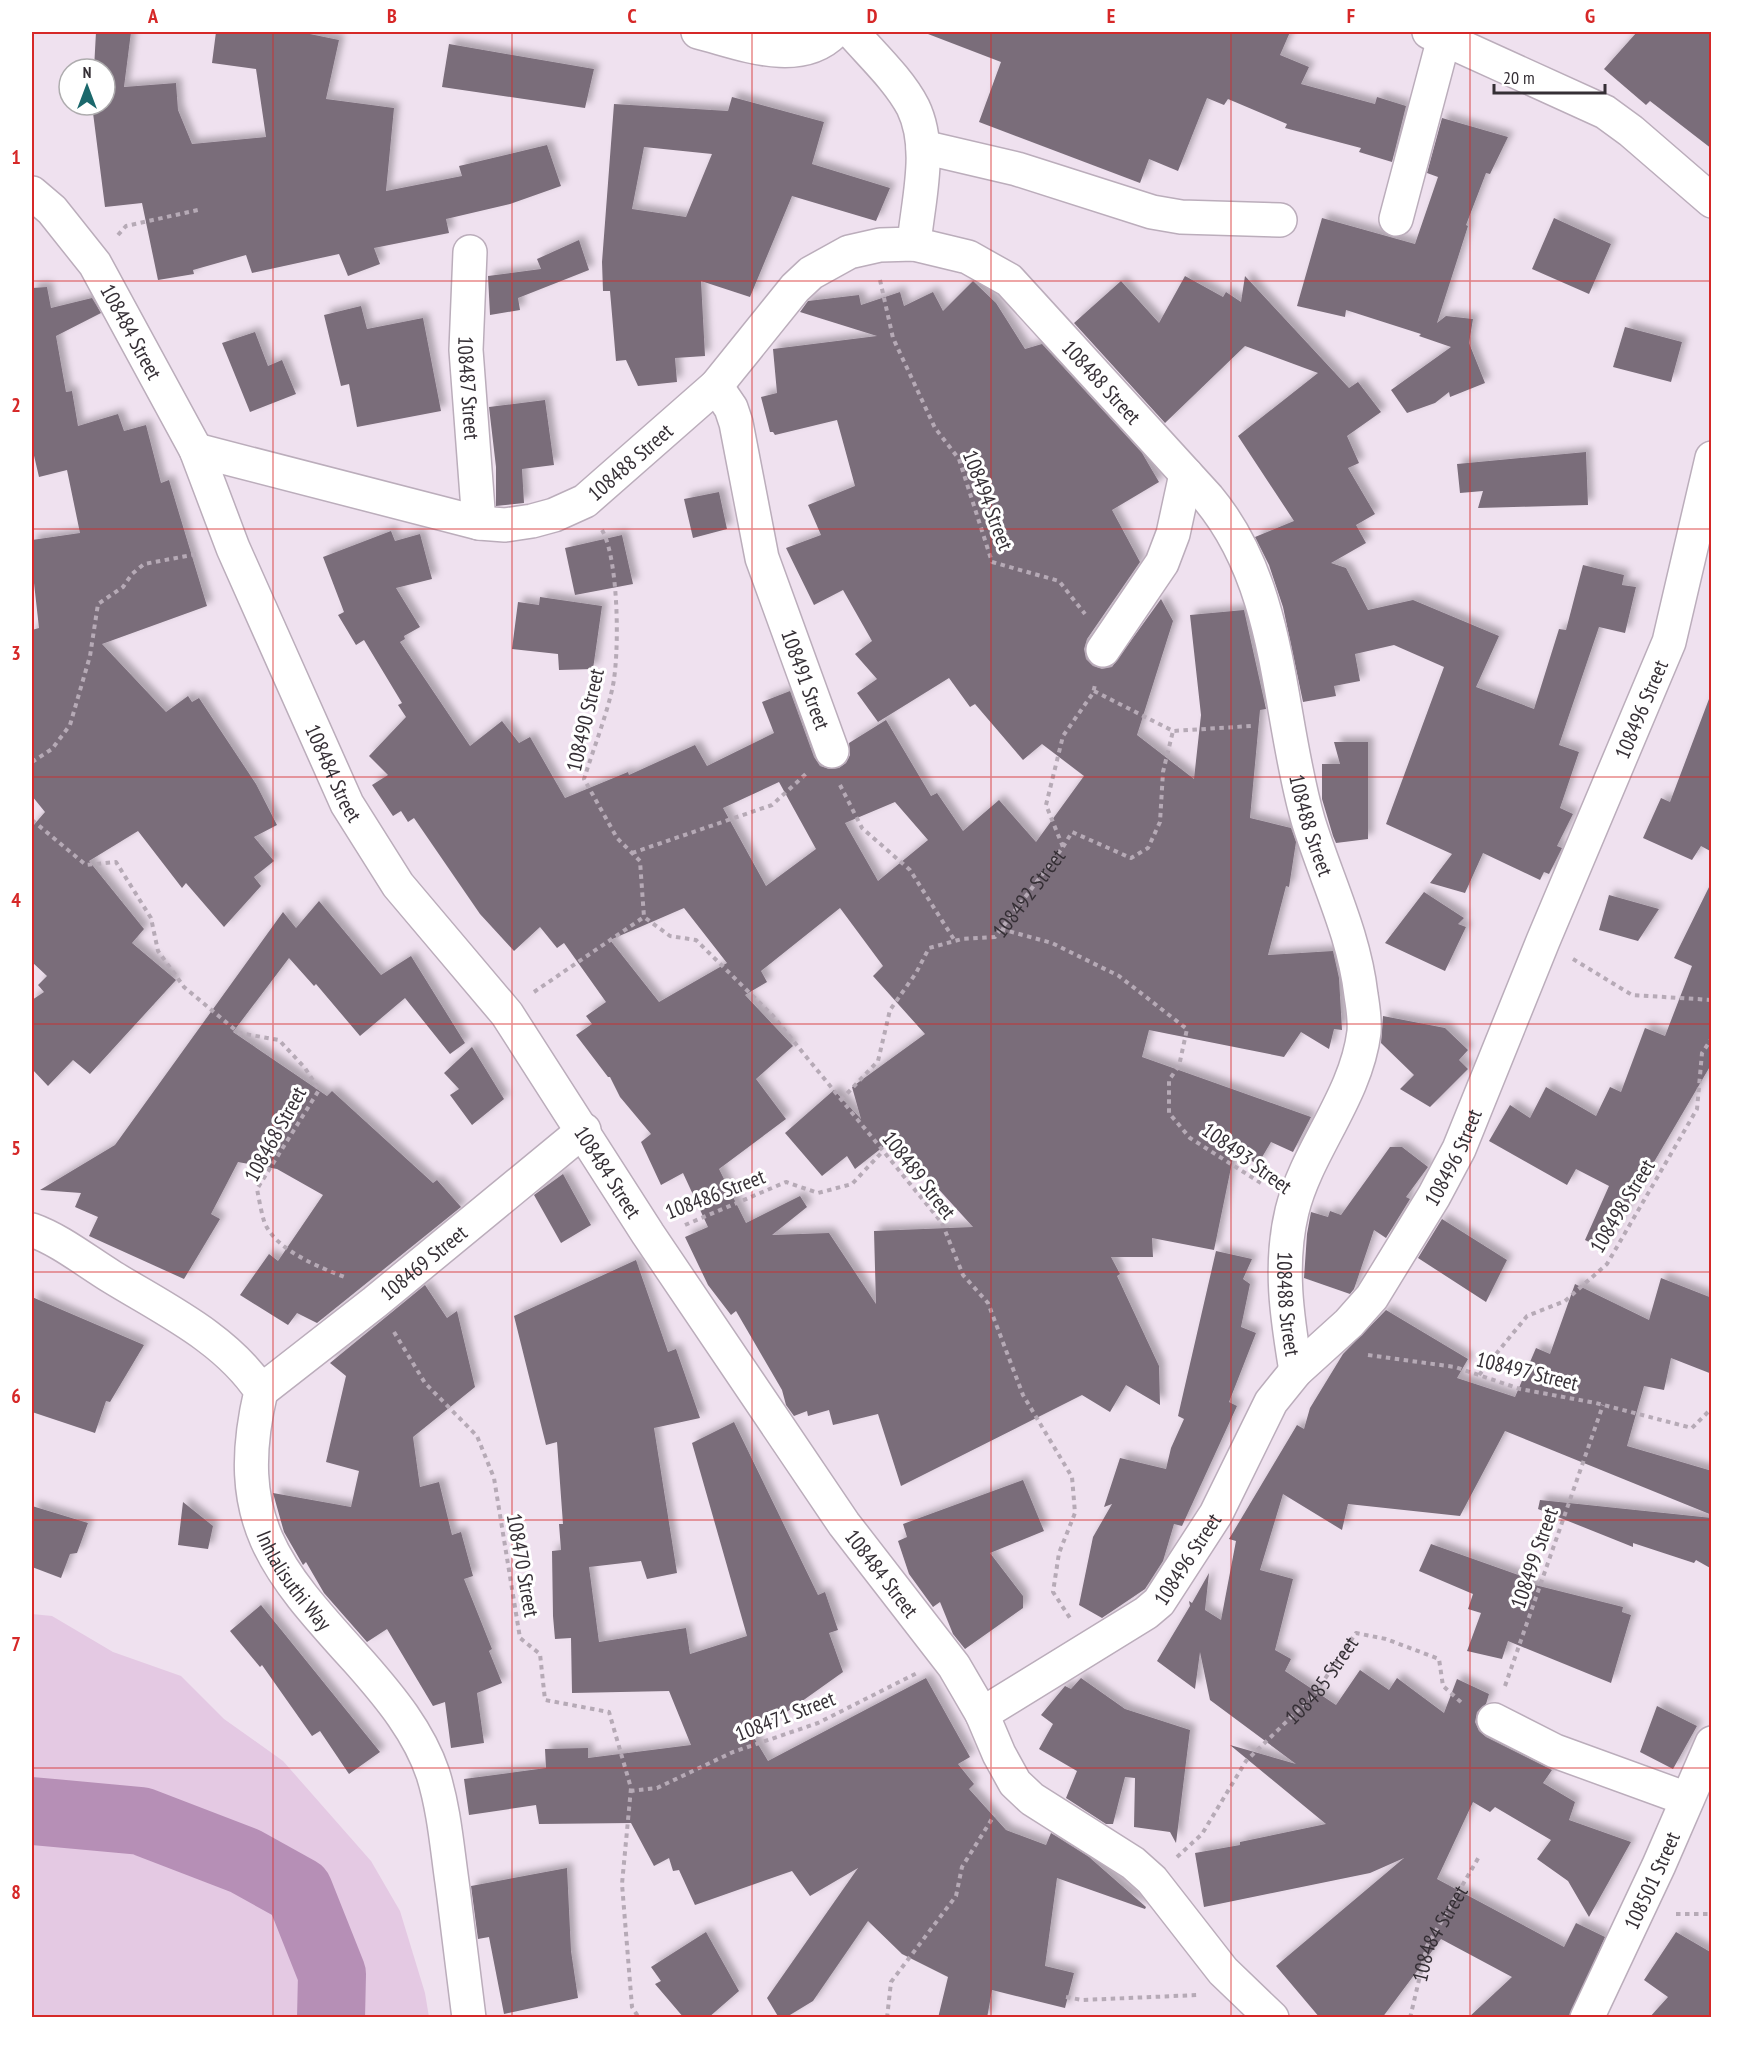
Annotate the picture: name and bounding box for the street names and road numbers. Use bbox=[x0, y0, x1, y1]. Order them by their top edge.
street label: 108484 Street bbox=[95, 279, 169, 384]
street label: 108488 Street bbox=[1057, 334, 1147, 430]
street label: 108487 Street bbox=[452, 335, 486, 441]
street label: 108488 Street bbox=[582, 417, 678, 506]
street label: 108494 Street bbox=[957, 446, 1019, 554]
street label: 108491 Street bbox=[775, 626, 837, 733]
street label: 108496 Street bbox=[1608, 655, 1674, 763]
street label: 108490 Street bbox=[560, 666, 610, 774]
street label: 108484 Street bbox=[300, 720, 368, 827]
street label: 108488 Street bbox=[1284, 772, 1340, 880]
street label: 108492 Street bbox=[986, 843, 1071, 943]
street label: 108468 Street bbox=[238, 1082, 312, 1186]
street label: 108496 Street bbox=[1418, 1105, 1487, 1211]
street label: 108493 Street bbox=[1197, 1116, 1297, 1200]
street label: 108484 Street bbox=[569, 1120, 648, 1223]
street label: 108489 Street bbox=[876, 1125, 962, 1225]
street label: 108498 Street bbox=[1583, 1154, 1661, 1258]
street label: 108486 Street bbox=[661, 1163, 769, 1225]
street label: 108469 Street bbox=[374, 1219, 472, 1306]
street label: 108488 Street bbox=[1272, 1251, 1307, 1358]
street label: 108497 Street bbox=[1473, 1345, 1581, 1397]
street label: 108499 Street bbox=[1504, 1504, 1564, 1612]
street label: 108496 Street bbox=[1147, 1507, 1227, 1610]
street label: 108470 Street bbox=[501, 1511, 545, 1619]
street label: 108484 Street bbox=[839, 1523, 925, 1623]
street label: Inhlalisuthi Way bbox=[251, 1527, 338, 1636]
street label: 108485 Street bbox=[1279, 1631, 1364, 1730]
street label: 108471 Street bbox=[731, 1685, 839, 1747]
street label: 108501 Street bbox=[1617, 1827, 1686, 1934]
street label: 108484 Street bbox=[1406, 1880, 1473, 1984]

